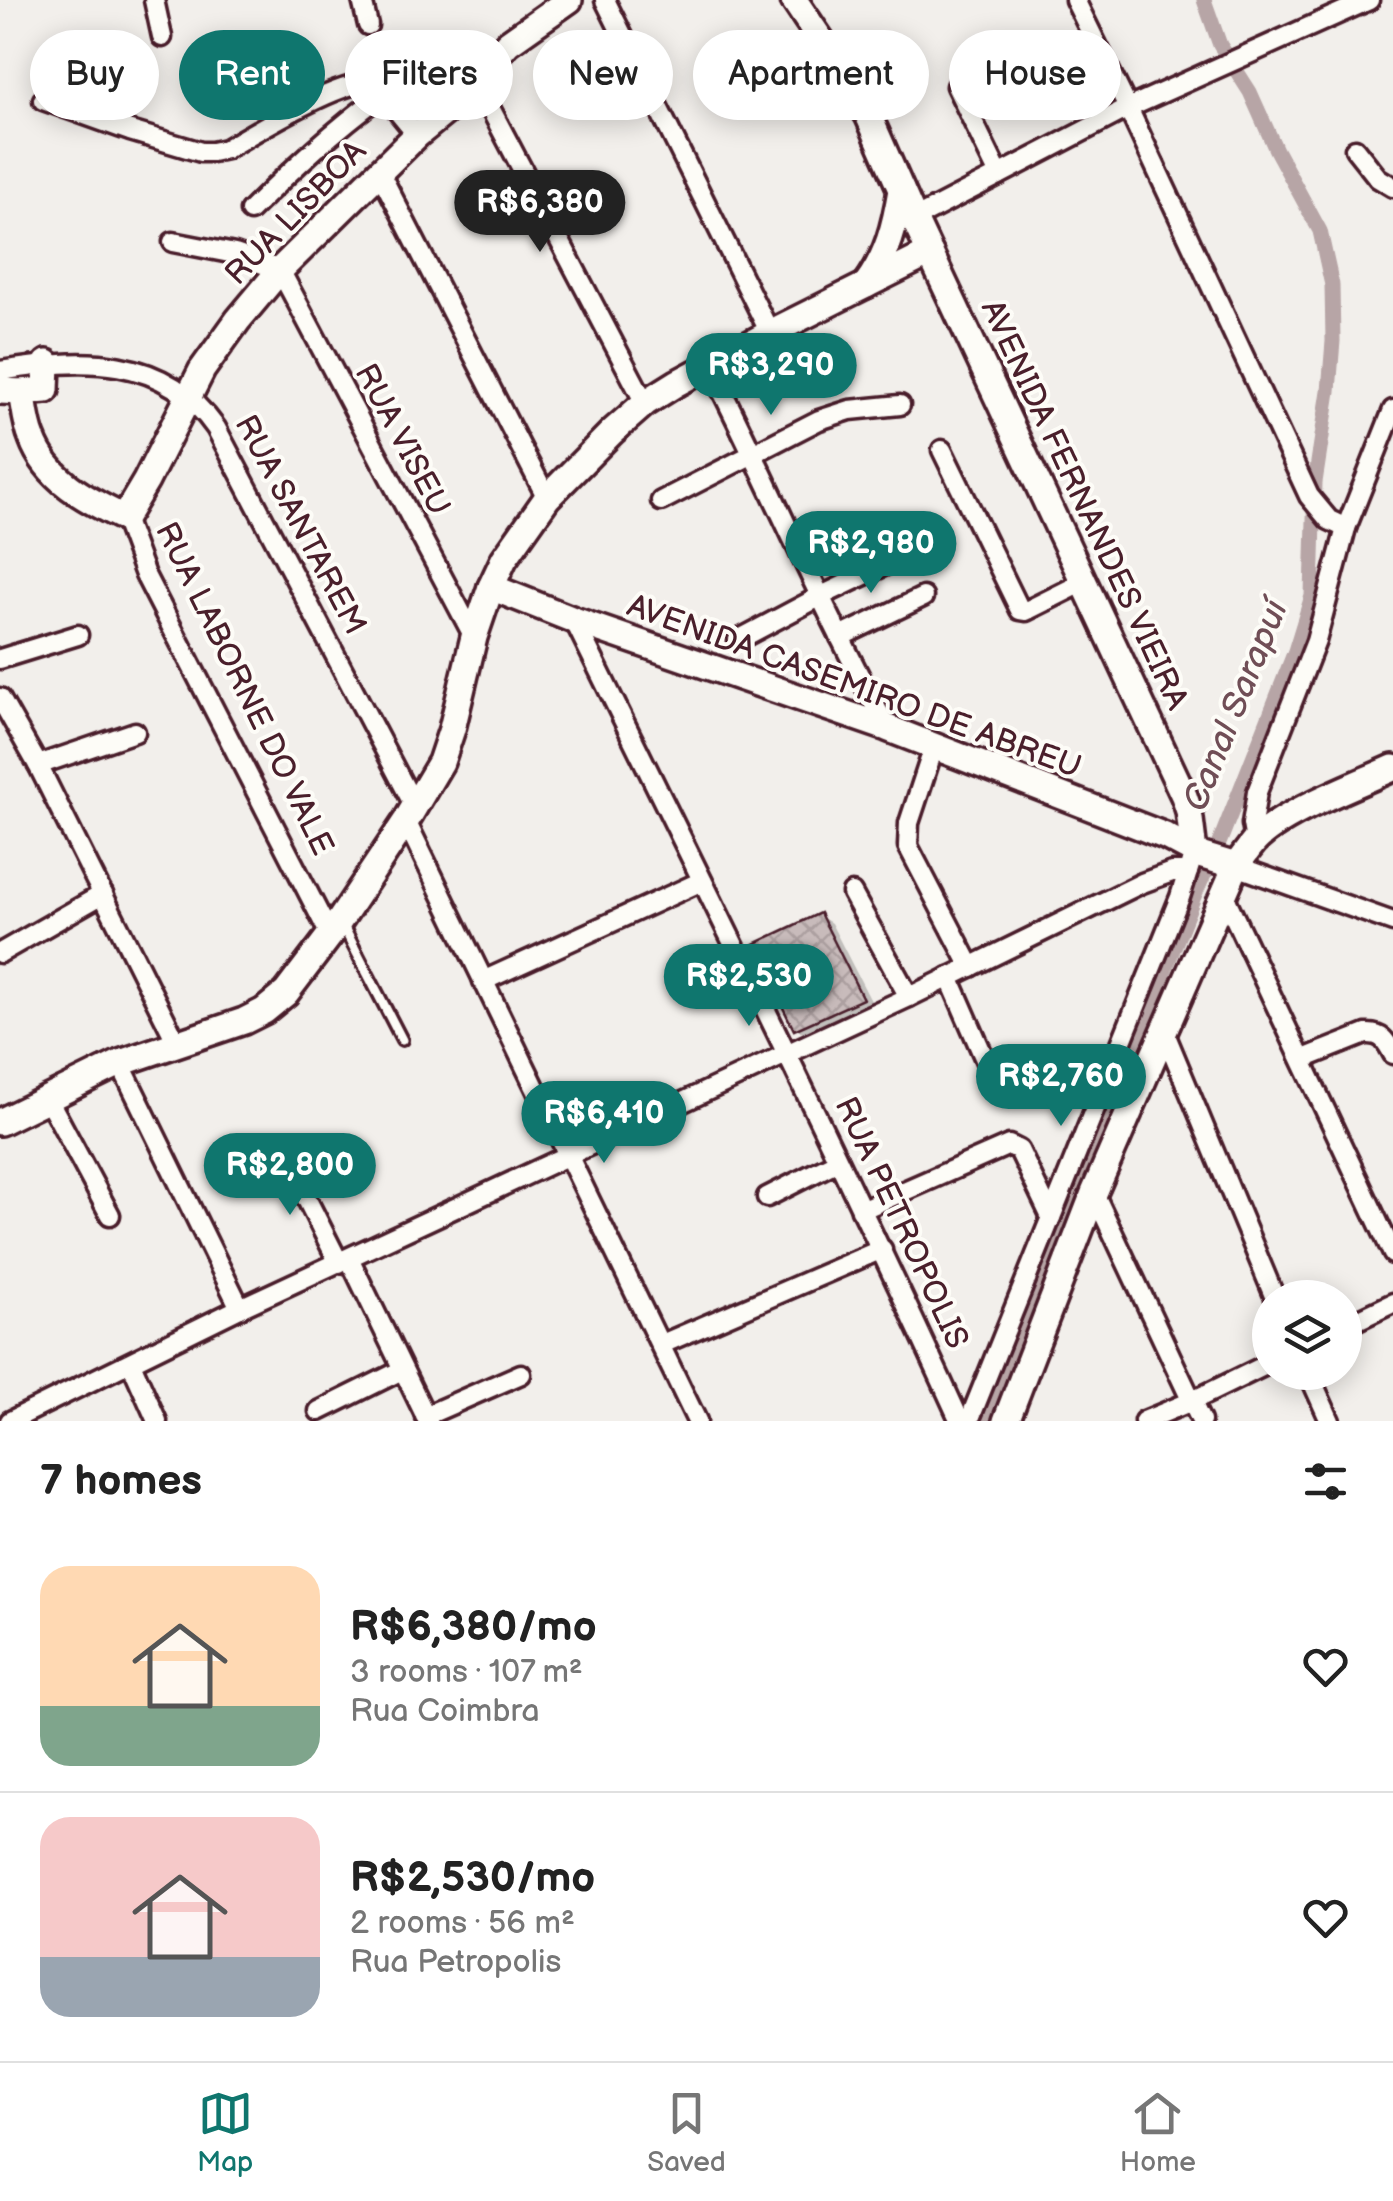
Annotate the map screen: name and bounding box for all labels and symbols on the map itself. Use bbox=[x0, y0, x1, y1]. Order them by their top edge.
street label: RUA LISBOA bbox=[217, 132, 375, 293]
pin: R$6,380 bbox=[448, 170, 632, 255]
street label: AVENIDA FERNANDES VIEIRA bbox=[972, 294, 1196, 716]
pin: R$3,290 bbox=[679, 333, 863, 418]
street label: RUA VISEU bbox=[346, 357, 458, 523]
street label: RUA SANTAREM bbox=[226, 409, 374, 641]
pin: R$2,980 bbox=[779, 511, 963, 596]
street label: RUA LABORNE DO VALE bbox=[146, 516, 342, 862]
street label: AVENIDA CASEMIRO DE ABREU bbox=[622, 587, 1086, 787]
water label: Canal Sarapuí bbox=[1174, 591, 1299, 818]
pin: R$2,530 bbox=[657, 944, 841, 1029]
pin: R$2,760 bbox=[969, 1044, 1153, 1129]
pin: R$6,410 bbox=[512, 1081, 696, 1166]
street label: RUA PETROPOLIS bbox=[826, 1091, 976, 1355]
pin: R$2,800 bbox=[198, 1133, 382, 1218]

